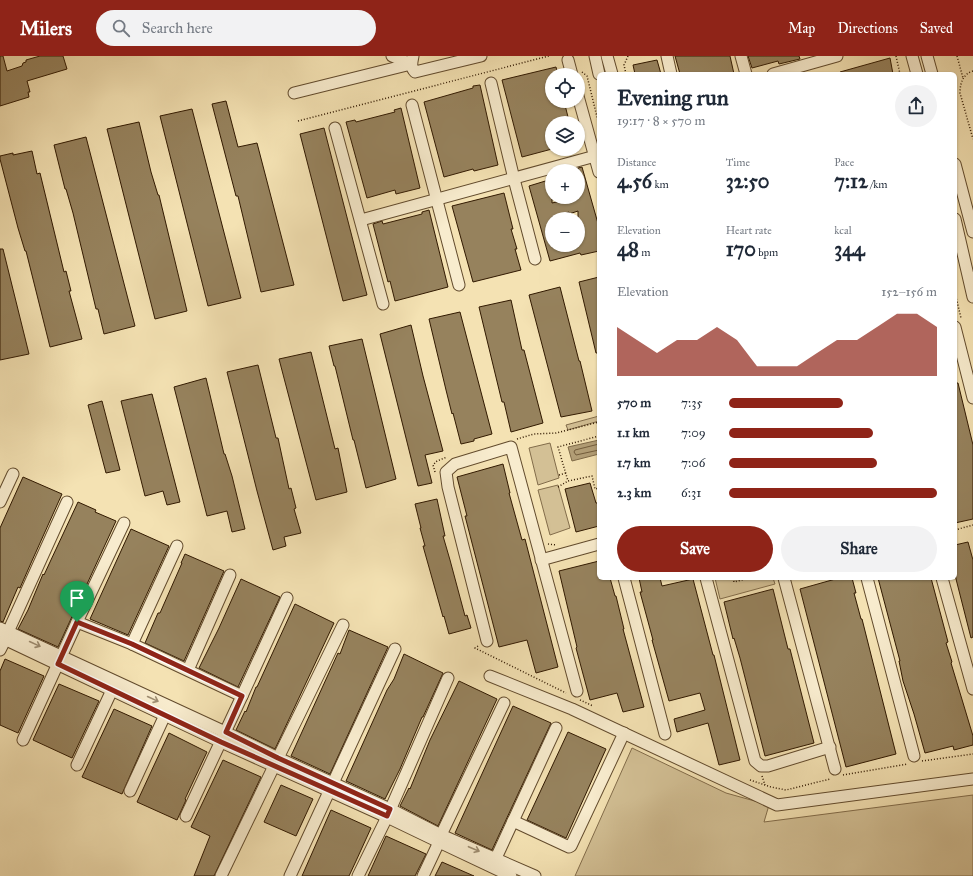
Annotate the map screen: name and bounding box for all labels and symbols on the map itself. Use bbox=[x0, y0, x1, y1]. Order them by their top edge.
pin bbox=[60, 581, 94, 622]
one-way arrow bbox=[29, 641, 41, 648]
one-way arrow bbox=[147, 695, 159, 703]
one-way arrow bbox=[467, 845, 479, 853]

